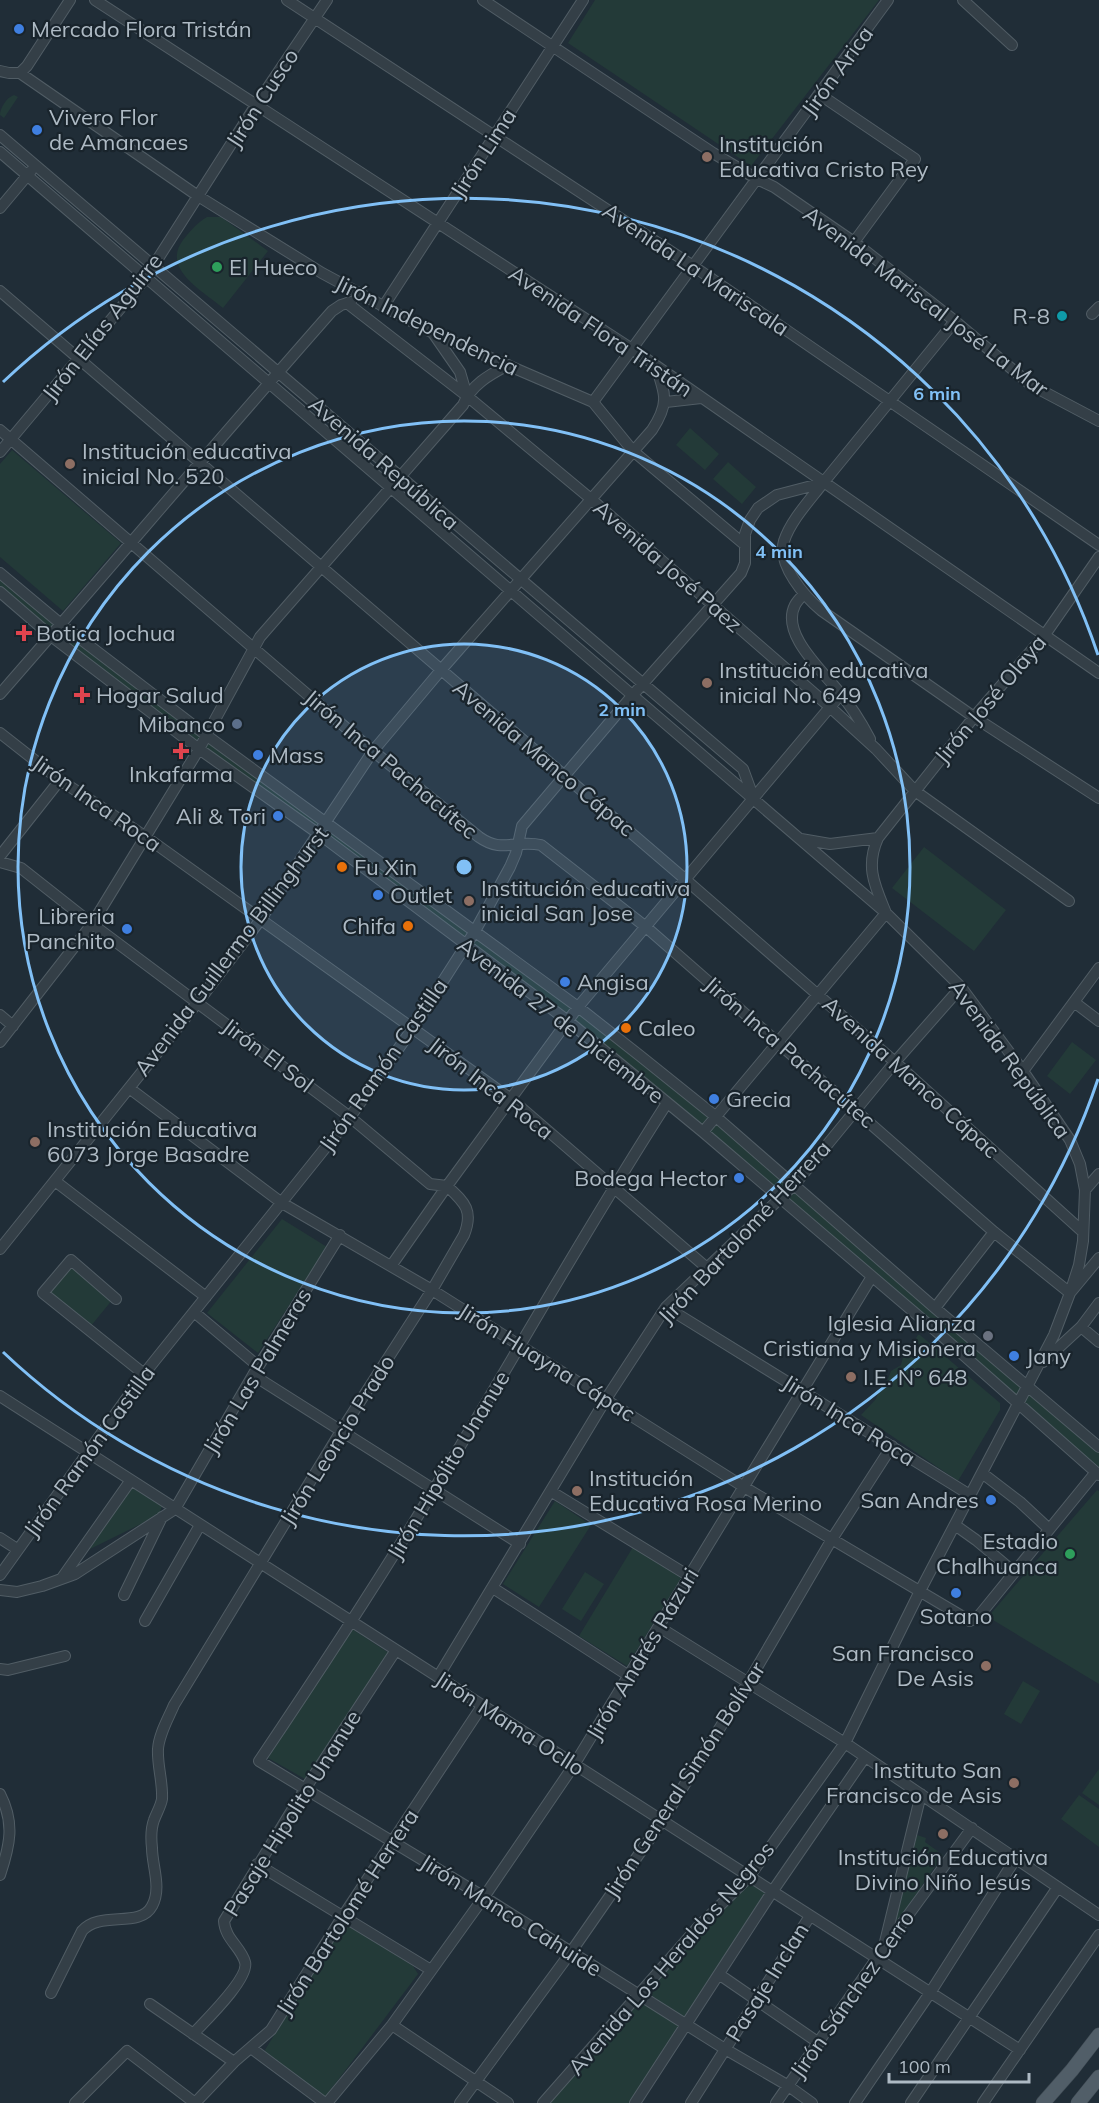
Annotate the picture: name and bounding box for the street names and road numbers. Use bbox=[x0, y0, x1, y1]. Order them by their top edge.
street label: Jirón Arica bbox=[795, 20, 879, 122]
street label: Jirón Cusco bbox=[219, 43, 305, 153]
street label: Jirón Lima bbox=[444, 103, 522, 203]
street label: Avenida La Mariscala bbox=[597, 196, 795, 342]
street label: Avenida Mariscal José La Mar bbox=[798, 200, 1054, 402]
street label: Jirón Elías Aguirre bbox=[36, 248, 168, 406]
street label: Avenida Flora Tristán bbox=[504, 259, 698, 403]
street label: Jirón Independencia bbox=[331, 268, 523, 382]
street label: Avenida República bbox=[303, 390, 465, 536]
street label: Avenida José Paez bbox=[588, 494, 748, 638]
street label: Jirón José Olaya bbox=[928, 629, 1052, 769]
street label: Avenida Manco Cápac bbox=[447, 674, 641, 842]
street label: Jirón Inca Pachacútec bbox=[299, 683, 484, 845]
street label: Jirón Inca Roca bbox=[27, 748, 167, 858]
street label: Avenida Guillermo Billinghurst bbox=[128, 820, 334, 1081]
street label: Avenida 27 de Diciembre bbox=[452, 931, 670, 1109]
street label: Jirón Inca Pachacútec bbox=[699, 970, 881, 1134]
street label: Jirón Ramón Castilla bbox=[313, 973, 453, 1157]
street label: Avenida República bbox=[943, 974, 1077, 1144]
street label: Avenida Manco Cápac bbox=[817, 990, 1005, 1164]
street label: Jirón El Sol bbox=[217, 1012, 319, 1098]
street label: Jirón Inca Roca bbox=[423, 1030, 559, 1146]
street label: Jirón Bartolomé Herrera bbox=[652, 1134, 836, 1330]
street label: Jirón Las Palmeras bbox=[196, 1283, 318, 1459]
street label: Jirón Huayna Cápac bbox=[453, 1296, 641, 1428]
street label: Jirón Leoncio Prado bbox=[273, 1349, 401, 1531]
street label: Jirón Ramón Castilla bbox=[17, 1360, 161, 1542]
street label: Jirón Hipólito Unanue bbox=[381, 1365, 515, 1565]
street label: Jirón Inca Roca bbox=[777, 1368, 921, 1472]
street label: Jirón Andrés Rázuri bbox=[580, 1563, 704, 1745]
street label: Jirón General Simón Bolívar bbox=[597, 1656, 771, 1904]
street label: Jirón Mama Ocllo bbox=[430, 1664, 590, 1782]
street label: Pasaje Hipolito Unanue bbox=[217, 1705, 367, 1921]
street label: Jirón Bartolomé Herrera bbox=[270, 1803, 424, 2021]
street label: Avenida Los Heraldos Negros bbox=[562, 1835, 780, 2081]
street label: Jirón Manco Cahuide bbox=[415, 1848, 607, 1982]
street label: Jirón Sánchez Cerro bbox=[784, 1905, 920, 2083]
street label: Pasaje Inclan bbox=[719, 1917, 815, 2047]

